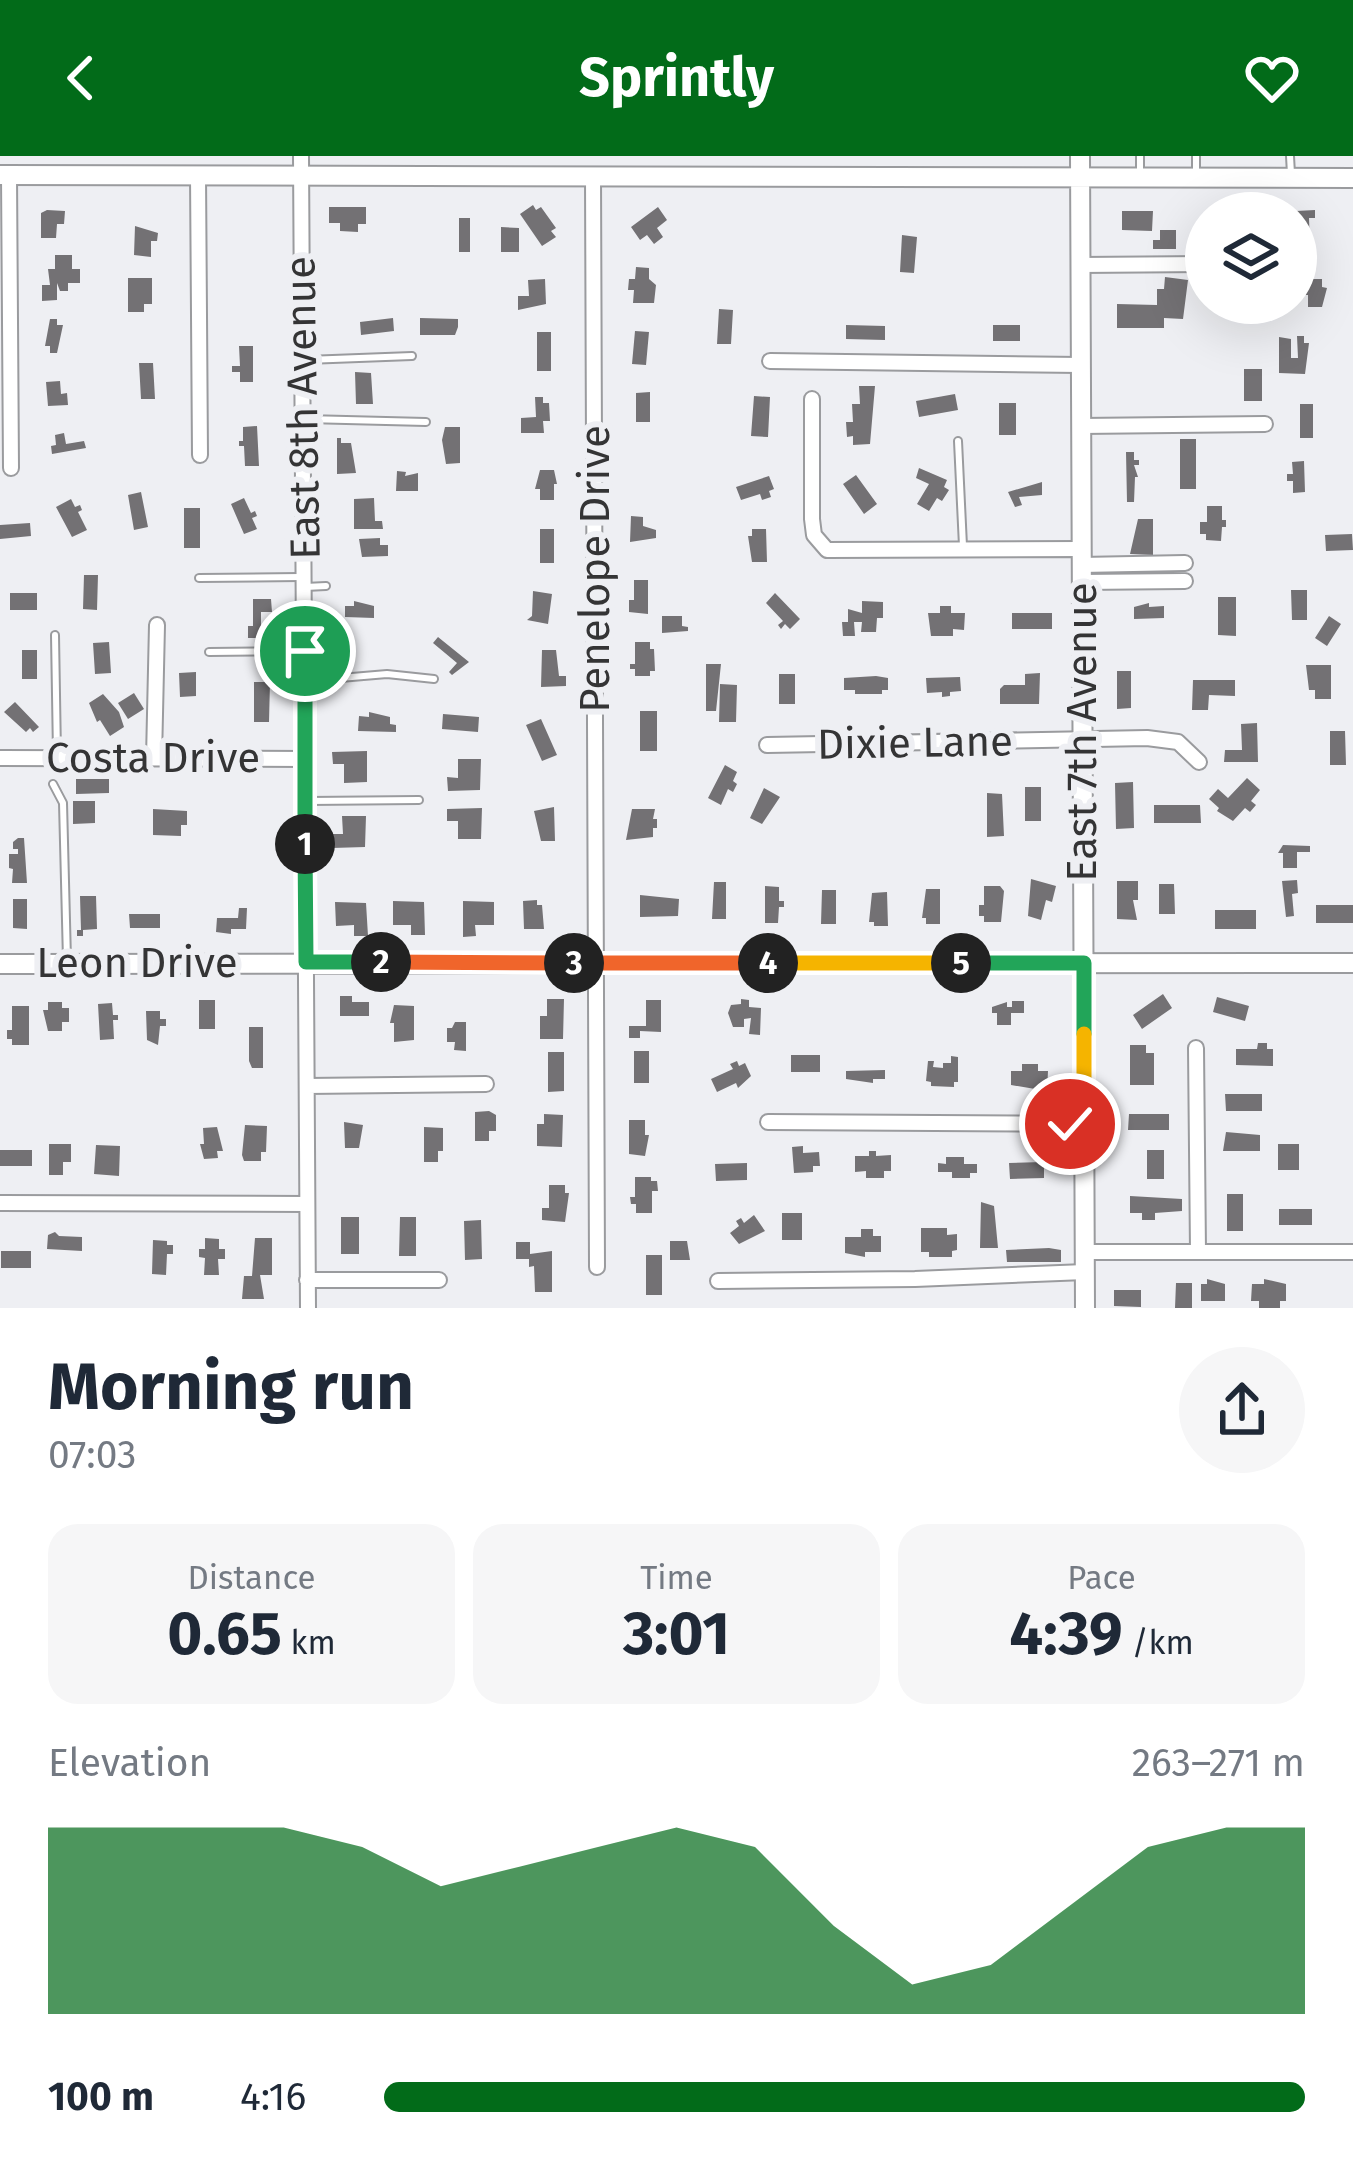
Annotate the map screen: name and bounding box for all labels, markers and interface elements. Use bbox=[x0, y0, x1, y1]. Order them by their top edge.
icon: back bbox=[48, 45, 114, 111]
icon: heart bbox=[1239, 45, 1305, 111]
text: Sprintly bbox=[579, 46, 774, 110]
map controls bbox=[1185, 192, 1317, 324]
button: layers bbox=[1185, 192, 1317, 324]
street label: East 8th Avenue bbox=[275, 256, 331, 560]
street label: Penelope Drive bbox=[570, 425, 620, 713]
street label: East 7th Avenue bbox=[1057, 582, 1107, 882]
pin bbox=[254, 600, 356, 702]
icon: arrive bbox=[272, 618, 338, 684]
street label: Dixie Lane bbox=[817, 716, 1013, 770]
street label: Costa Drive bbox=[46, 733, 260, 783]
pin: 1 bbox=[275, 814, 335, 874]
text: 1 bbox=[297, 824, 313, 864]
pin: 2 bbox=[351, 932, 411, 992]
pin: 3 bbox=[544, 933, 604, 993]
pin: 4 bbox=[738, 933, 798, 993]
pin: 5 bbox=[931, 933, 991, 993]
street label: Leon Drive bbox=[36, 938, 238, 988]
text: 2 bbox=[372, 942, 390, 982]
text: 3 bbox=[565, 943, 583, 983]
text: 4 bbox=[759, 943, 777, 983]
text: 5 bbox=[952, 943, 970, 983]
pin bbox=[1019, 1073, 1121, 1175]
icon: check bbox=[1037, 1091, 1103, 1157]
text: Morning run bbox=[48, 1347, 414, 1426]
button: share bbox=[1179, 1347, 1305, 1473]
text: 07:03 bbox=[48, 1432, 137, 1478]
text: Distance bbox=[187, 1558, 316, 1598]
text: Time bbox=[640, 1558, 713, 1598]
text: Pace bbox=[1067, 1558, 1136, 1598]
text: 0.65 bbox=[167, 1598, 282, 1670]
text: 3:01 bbox=[623, 1598, 730, 1670]
text: 4:39 bbox=[1009, 1598, 1123, 1670]
text: km bbox=[282, 1623, 336, 1663]
text: /km bbox=[1123, 1623, 1194, 1663]
text: Elevation bbox=[48, 1740, 211, 1786]
text: 263–271 m bbox=[1132, 1740, 1305, 1786]
text: 100 m bbox=[48, 2074, 154, 2120]
text: 4:16 bbox=[240, 2074, 306, 2120]

